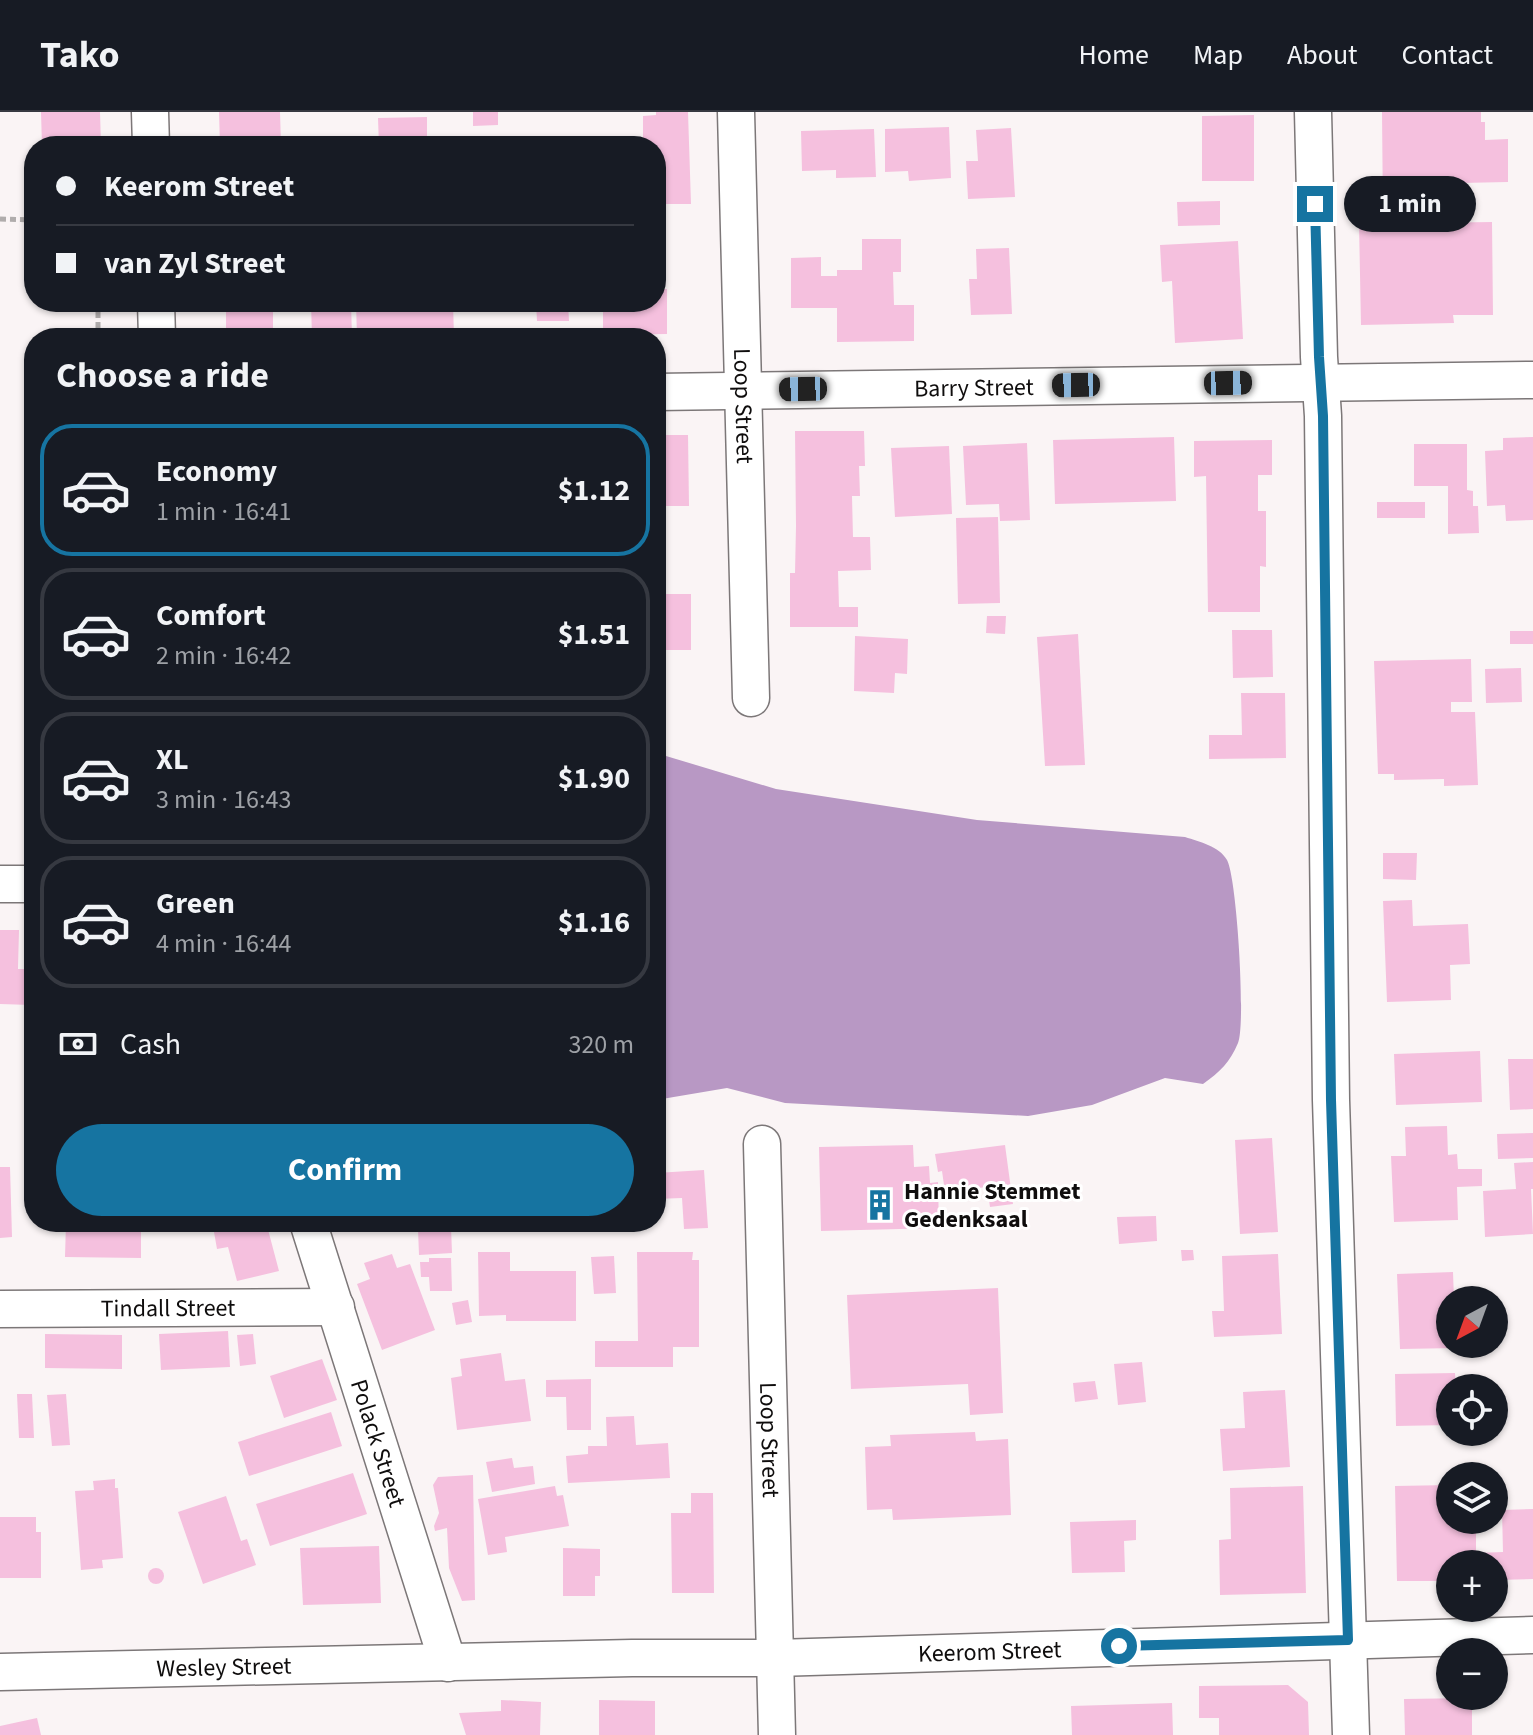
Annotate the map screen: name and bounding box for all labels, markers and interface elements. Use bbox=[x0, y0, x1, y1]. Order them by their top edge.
text: Tako bbox=[40, 28, 120, 82]
text: Home bbox=[1078, 35, 1149, 75]
text: Map bbox=[1193, 35, 1243, 75]
text: About bbox=[1287, 35, 1358, 75]
text: Contact bbox=[1402, 35, 1493, 75]
text: Keerom Street bbox=[104, 165, 294, 208]
callout: 1 min bbox=[1343, 176, 1475, 232]
text: 1 min bbox=[1378, 185, 1442, 222]
route end bbox=[1297, 186, 1333, 222]
text: van Zyl Street bbox=[104, 242, 285, 285]
street label: Loop Street bbox=[724, 348, 762, 464]
text: Choose a ride bbox=[56, 350, 269, 401]
street label: Barry Street bbox=[914, 370, 1034, 406]
car bbox=[1204, 371, 1252, 395]
car bbox=[1052, 373, 1100, 397]
car bbox=[779, 377, 827, 401]
text: Economy bbox=[156, 450, 277, 493]
icon: car bbox=[60, 454, 132, 526]
text: $1.12 bbox=[558, 469, 630, 512]
text: 1 min · 16:41 bbox=[156, 493, 291, 530]
text: Comfort bbox=[156, 594, 266, 637]
icon: car bbox=[60, 598, 132, 670]
text: $1.51 bbox=[558, 613, 630, 656]
text: 2 min · 16:42 bbox=[156, 637, 291, 674]
text: XL bbox=[156, 738, 189, 781]
icon: car bbox=[60, 742, 132, 814]
text: $1.90 bbox=[558, 757, 630, 800]
text: 3 min · 16:43 bbox=[156, 781, 291, 818]
text: Green bbox=[156, 882, 235, 925]
icon: car bbox=[60, 886, 132, 958]
text: $1.16 bbox=[558, 901, 630, 944]
text: 4 min · 16:44 bbox=[156, 925, 291, 962]
icon: cash bbox=[56, 1022, 100, 1066]
text: Cash bbox=[120, 1023, 181, 1066]
text: 320 m bbox=[568, 1026, 634, 1063]
button: Confirm bbox=[56, 1124, 634, 1216]
place label: Hannie Stemmet Gedenksaal bbox=[904, 1174, 1081, 1237]
building icon: Hannie Stemmet Gedenksaal bbox=[863, 1188, 897, 1222]
north arrow bbox=[1436, 1286, 1508, 1358]
map controls bbox=[1436, 1286, 1508, 1710]
street label: Tindall Street bbox=[101, 1291, 235, 1326]
button: locate bbox=[1436, 1374, 1508, 1446]
street label: Polack Street bbox=[341, 1375, 414, 1512]
street label: Loop Street bbox=[750, 1382, 788, 1498]
button: layers bbox=[1436, 1462, 1508, 1534]
button: + bbox=[1436, 1550, 1508, 1622]
route start bbox=[1101, 1628, 1137, 1664]
street label: Keerom Street bbox=[917, 1632, 1062, 1672]
button: − bbox=[1436, 1638, 1508, 1710]
street label: Wesley Street bbox=[156, 1649, 292, 1687]

